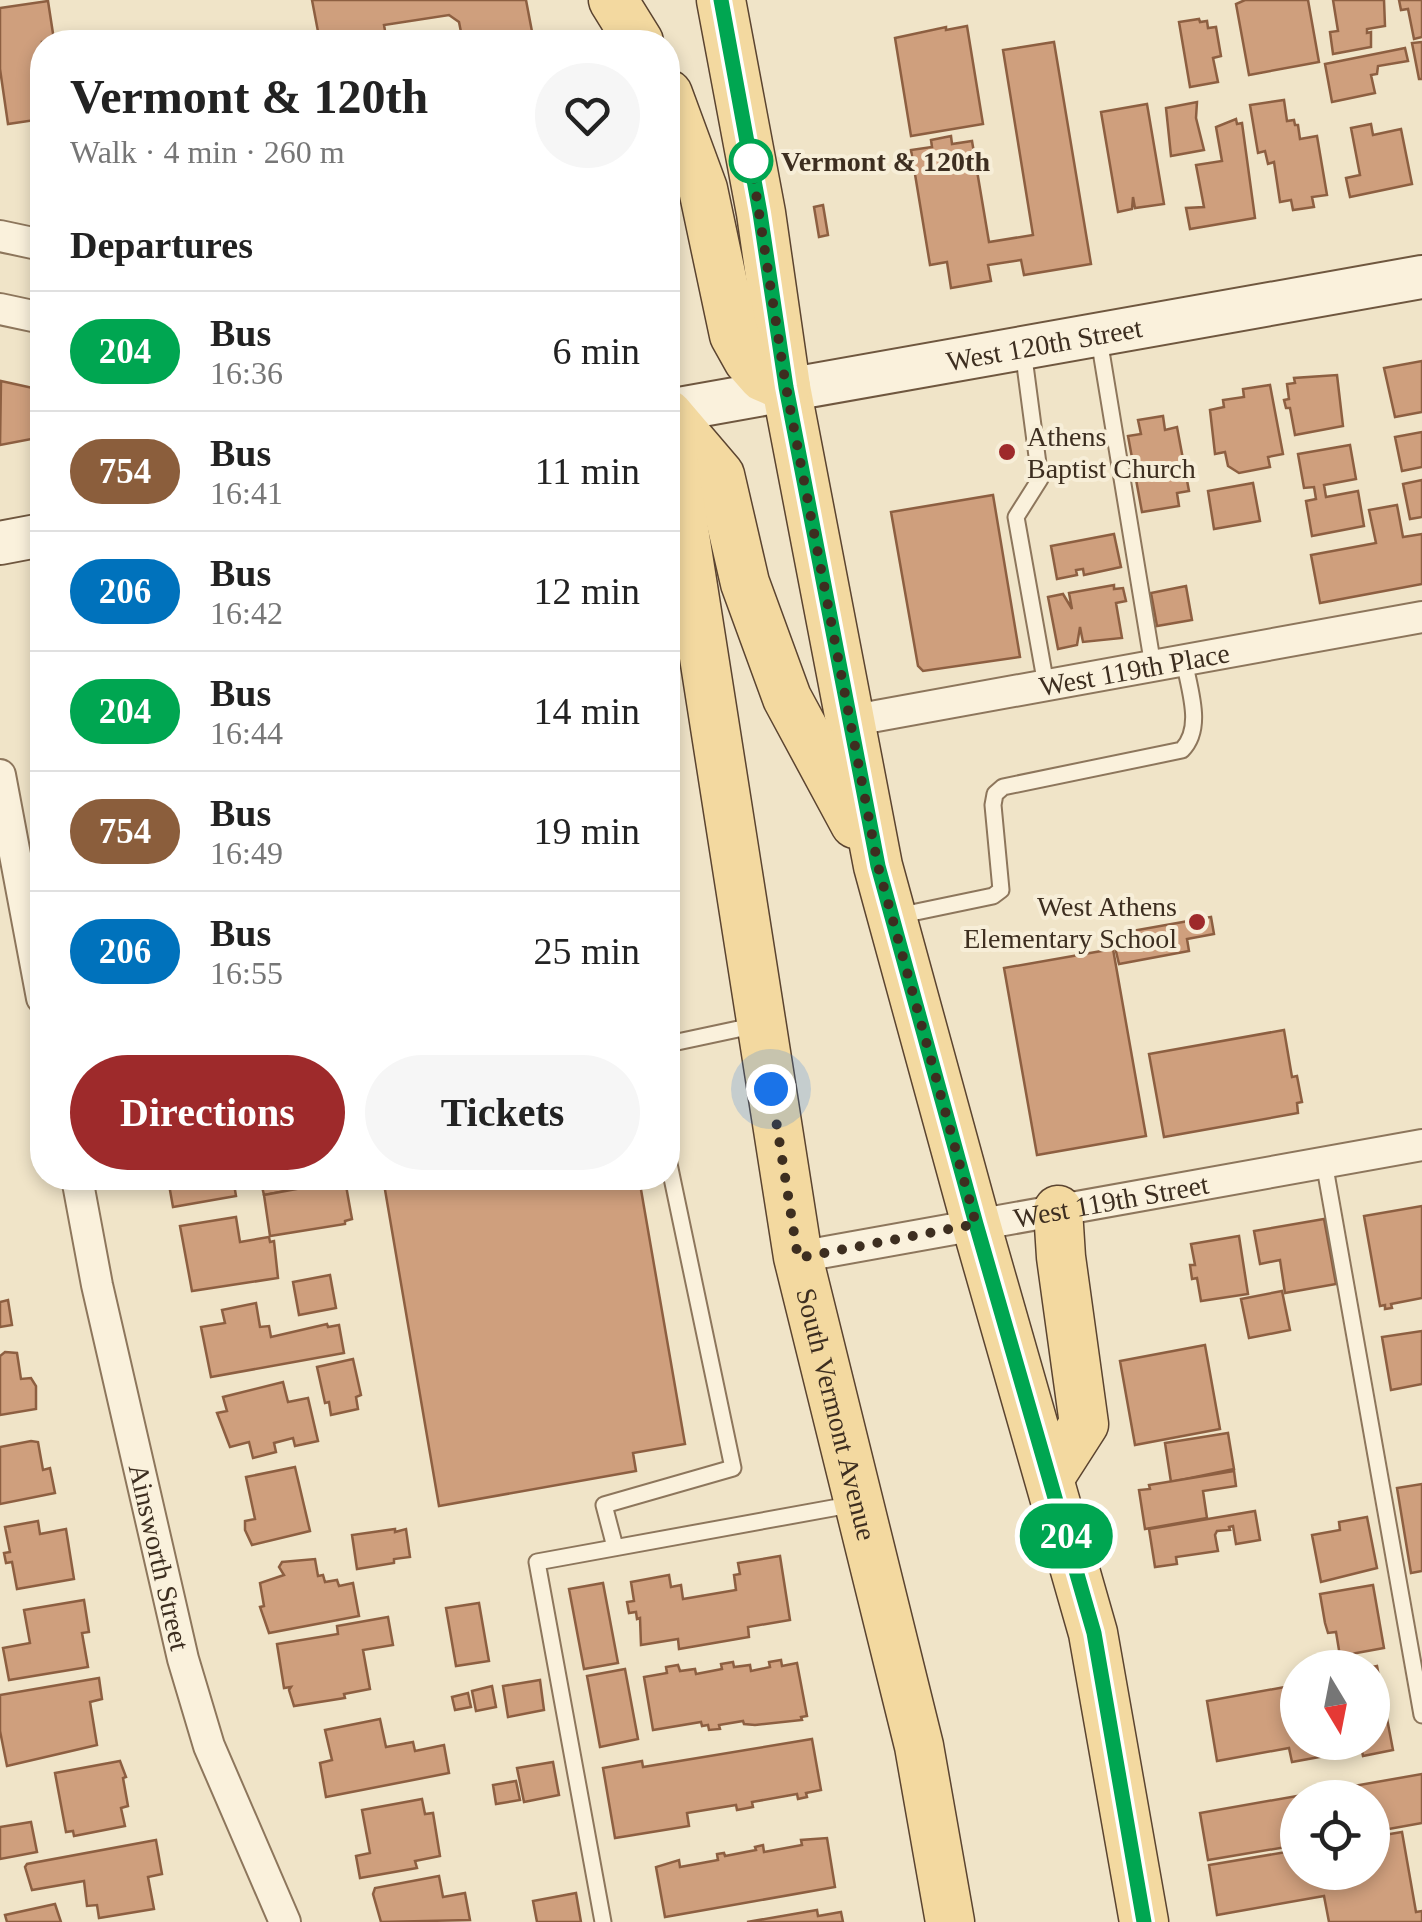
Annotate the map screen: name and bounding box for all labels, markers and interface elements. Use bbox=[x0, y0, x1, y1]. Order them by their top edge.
button: heart bbox=[535, 63, 640, 168]
text: Vermont & 120th bbox=[70, 70, 428, 123]
text: Walk · 4 min · 260 m bbox=[70, 134, 345, 170]
marker: Vermont & 120th bbox=[730, 140, 772, 182]
place label: Vermont & 120th bbox=[781, 146, 990, 177]
text: Departures bbox=[70, 224, 253, 266]
street label: West 120th Street bbox=[944, 311, 1145, 377]
text: Bus bbox=[210, 312, 271, 354]
text: 6 min bbox=[552, 330, 640, 372]
text: 204 bbox=[99, 332, 151, 371]
text: 16:36 bbox=[210, 355, 283, 391]
place label: Athens Baptist Church bbox=[1027, 421, 1196, 484]
text: Bus bbox=[210, 432, 271, 474]
marker: Athens Baptist Church bbox=[996, 441, 1018, 463]
text: 11 min bbox=[535, 450, 640, 492]
text: 754 bbox=[99, 452, 151, 491]
text: 16:41 bbox=[210, 475, 283, 511]
text: Bus bbox=[210, 552, 271, 594]
text: 12 min bbox=[533, 570, 640, 612]
text: 206 bbox=[99, 572, 151, 611]
text: 16:42 bbox=[210, 595, 283, 631]
street label: West 119th Place bbox=[1037, 637, 1232, 702]
text: Bus bbox=[210, 672, 271, 714]
text: 14 min bbox=[533, 690, 640, 732]
text: 204 bbox=[99, 692, 151, 731]
text: 16:44 bbox=[210, 715, 283, 751]
text: Bus bbox=[210, 792, 271, 834]
text: 19 min bbox=[533, 810, 640, 852]
text: 754 bbox=[99, 812, 151, 851]
text: 16:49 bbox=[210, 835, 283, 871]
place label: West Athens Elementary School bbox=[963, 891, 1177, 954]
marker: West Athens Elementary School bbox=[1186, 911, 1208, 933]
text: Bus bbox=[210, 912, 271, 954]
text: 25 min bbox=[533, 930, 640, 972]
text: 206 bbox=[99, 932, 151, 971]
text: 16:55 bbox=[210, 955, 283, 991]
button: Directions bbox=[70, 1055, 345, 1170]
button: Tickets bbox=[365, 1055, 640, 1170]
your location bbox=[746, 1064, 796, 1114]
street label: West 119th Street bbox=[1011, 1168, 1211, 1234]
street label: South Vermont Avenue bbox=[791, 1285, 883, 1543]
street label: Ainsworth Street bbox=[123, 1461, 196, 1654]
line badge: 204 bbox=[1008, 1504, 1124, 1568]
text: 204 bbox=[1040, 1517, 1092, 1556]
north arrow bbox=[1280, 1650, 1390, 1760]
map controls bbox=[1280, 1650, 1390, 1890]
button: locate bbox=[1280, 1780, 1390, 1890]

